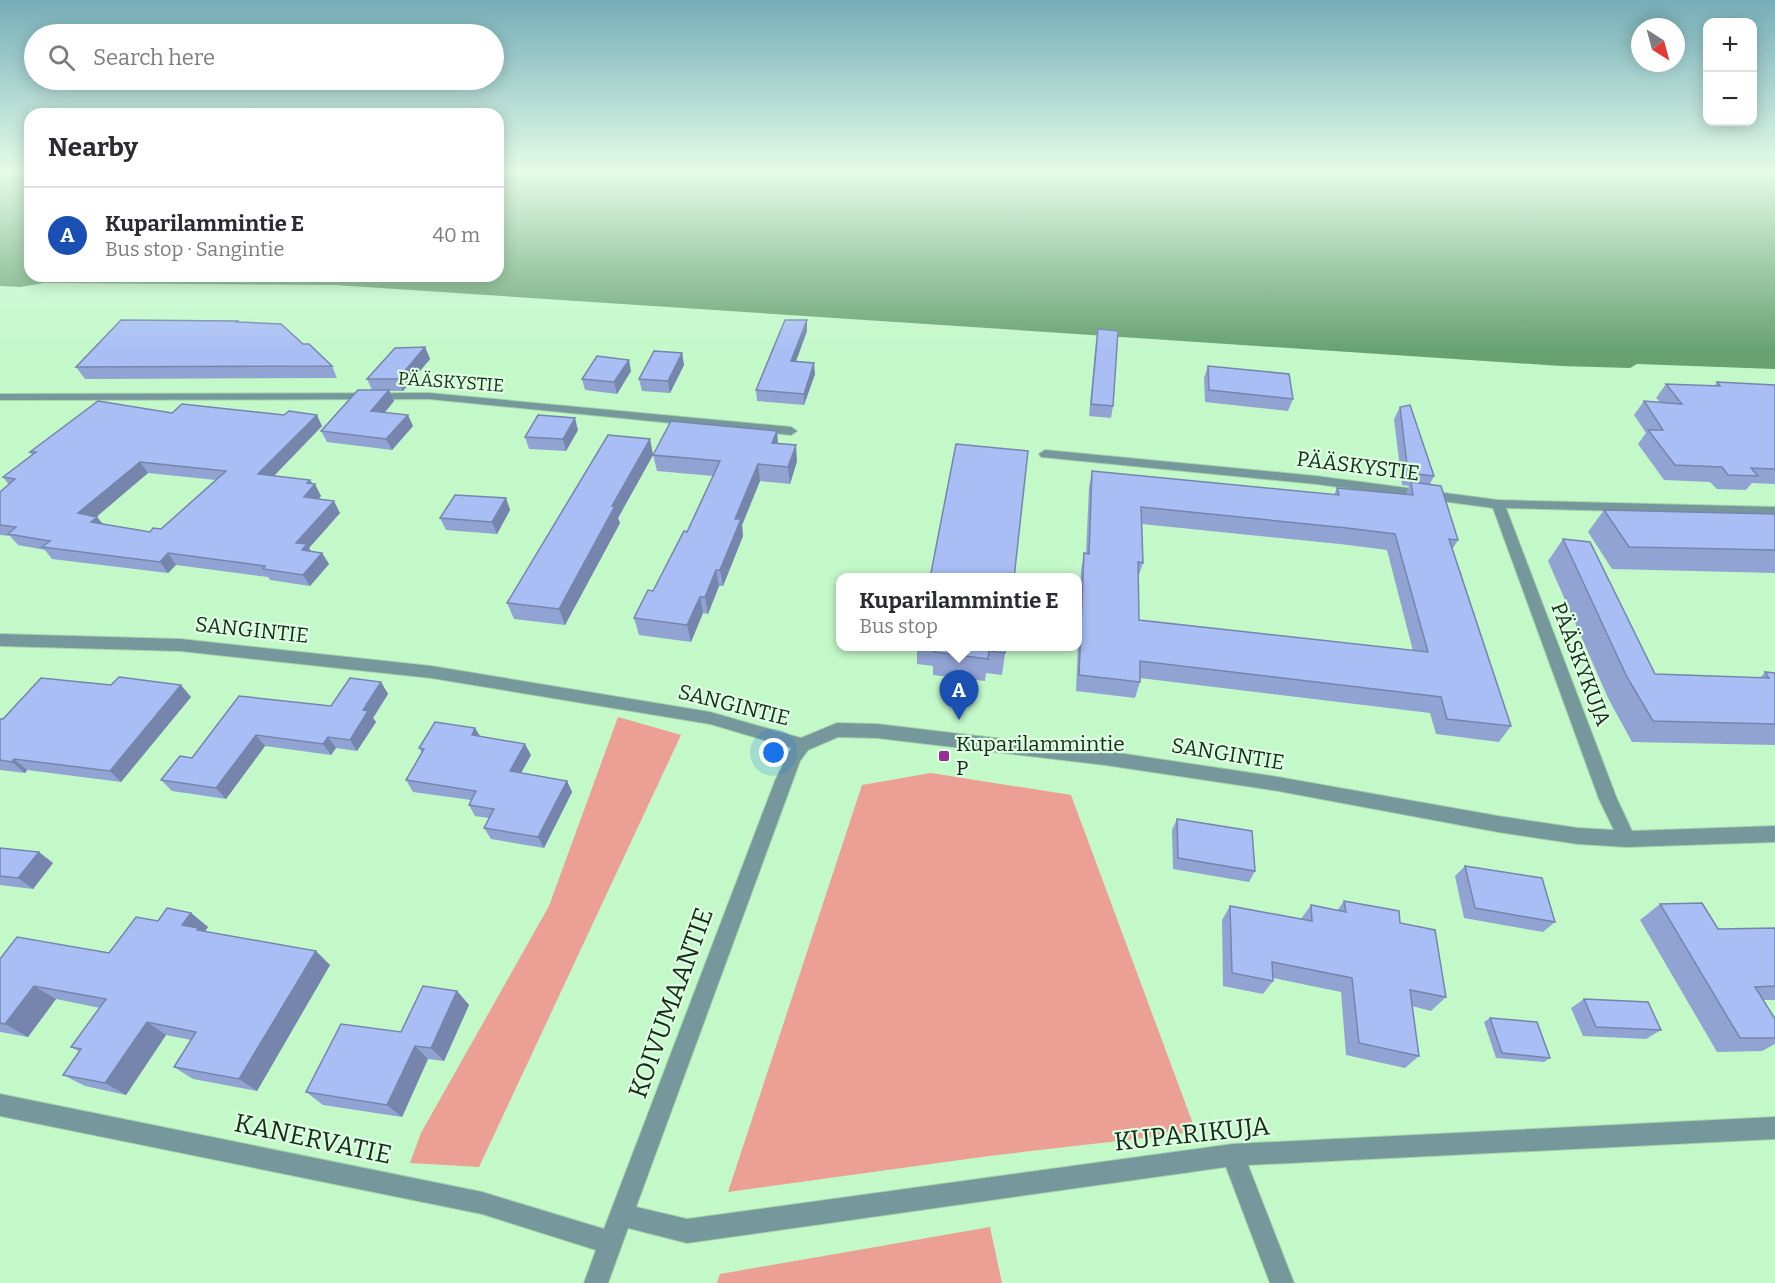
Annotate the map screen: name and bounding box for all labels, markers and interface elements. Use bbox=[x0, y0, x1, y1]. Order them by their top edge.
north arrow bbox=[1631, 18, 1685, 72]
map controls bbox=[1703, 18, 1757, 126]
button: + bbox=[1703, 18, 1757, 72]
search box bbox=[24, 24, 504, 90]
icon: search bbox=[45, 41, 78, 74]
text: Search here bbox=[93, 44, 215, 71]
button: − bbox=[1703, 72, 1757, 126]
text: Nearby bbox=[48, 132, 138, 163]
text: Kuparilammintie E bbox=[105, 210, 304, 237]
text: A bbox=[60, 223, 75, 247]
text: 40 m bbox=[432, 223, 480, 247]
text: Bus stop · Sangintie bbox=[105, 237, 285, 261]
street label: PÄÄSKYSTIE bbox=[397, 367, 505, 397]
street label: PÄÄSKYSTIE bbox=[1295, 446, 1421, 486]
popup bbox=[836, 573, 1082, 651]
text: Kuparilammintie E bbox=[859, 587, 1059, 614]
street label: PÄÄSKYKUJA bbox=[1545, 598, 1617, 730]
street label: SANGINTIE bbox=[194, 611, 310, 649]
text: Bus stop bbox=[859, 614, 938, 638]
pin: A bbox=[940, 670, 978, 720]
street label: SANGINTIE bbox=[676, 679, 792, 731]
place label: Kuparilammintie P bbox=[956, 731, 1125, 781]
street label: SANGINTIE bbox=[1170, 732, 1286, 776]
your location bbox=[759, 738, 788, 767]
marker: Kuparilammintie P bbox=[937, 749, 951, 763]
street label: KOIVUMAANTIE bbox=[622, 904, 720, 1102]
street label: KANERVATIE bbox=[231, 1107, 395, 1171]
street label: KUPARIKUJA bbox=[1113, 1110, 1272, 1158]

